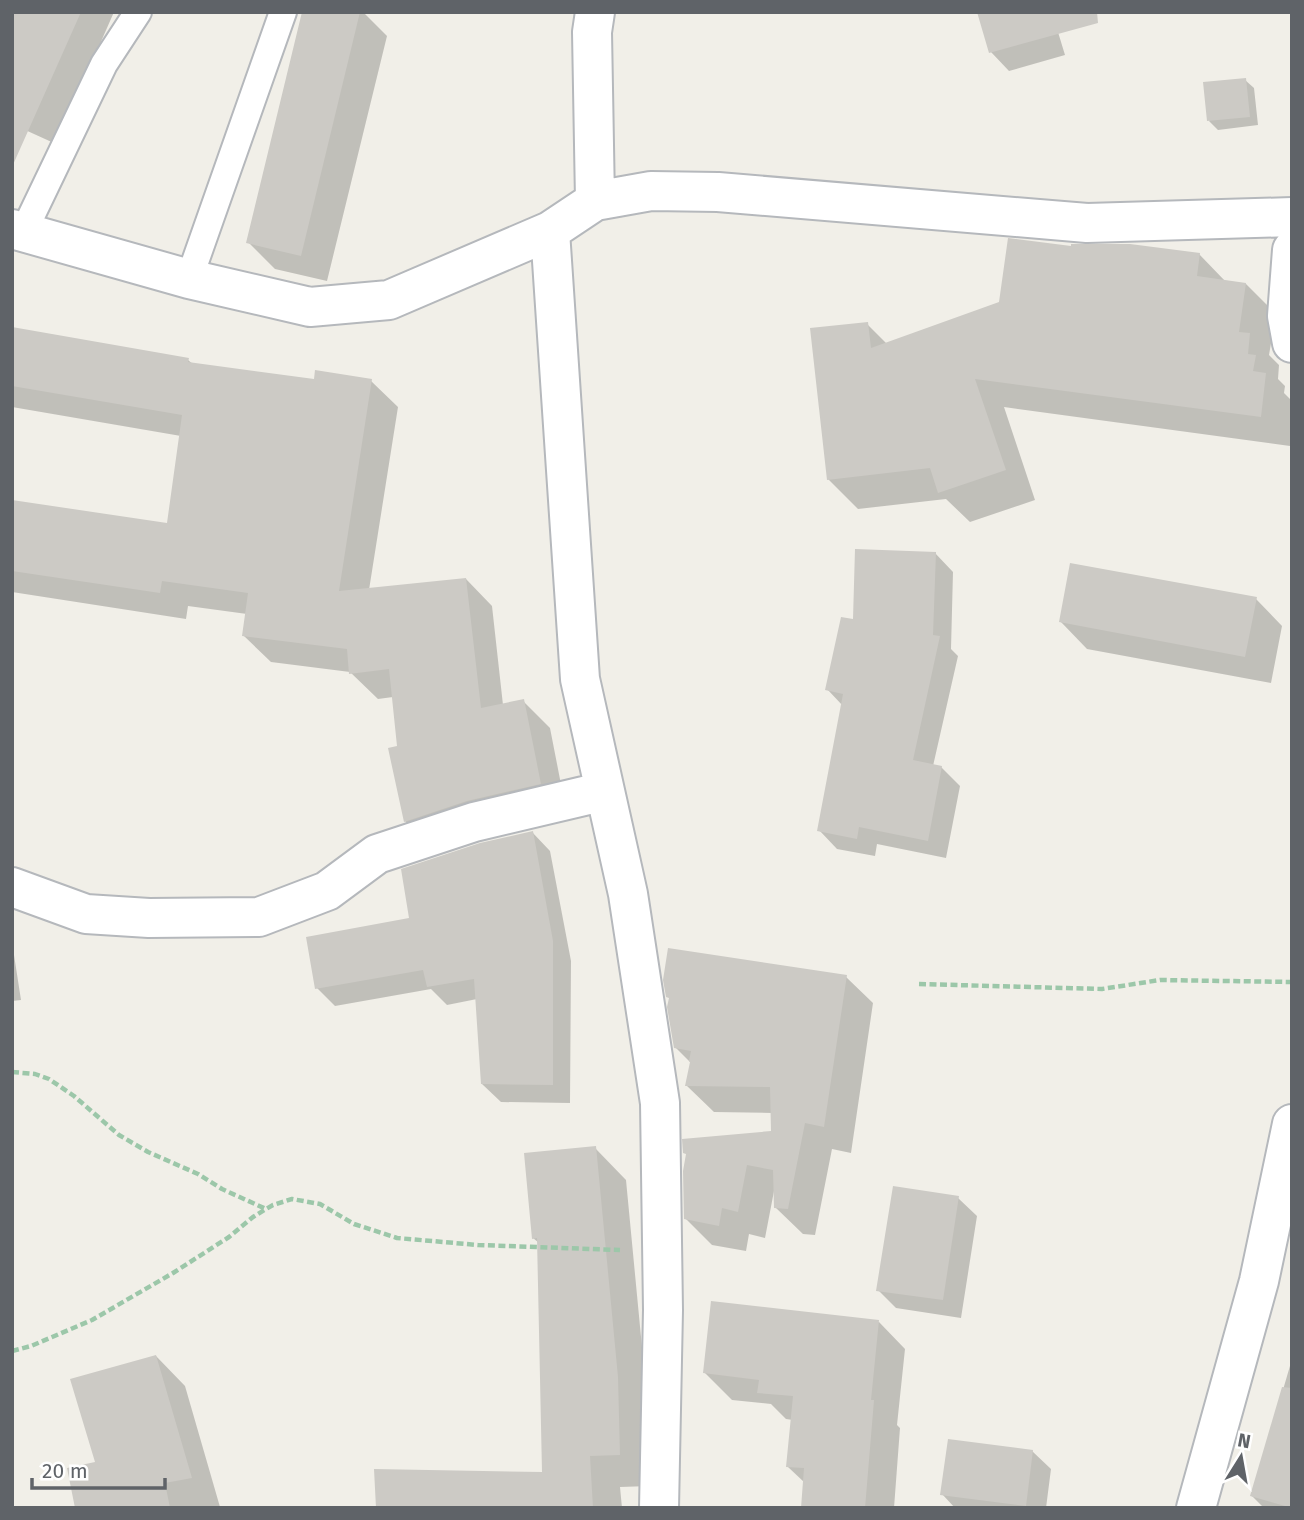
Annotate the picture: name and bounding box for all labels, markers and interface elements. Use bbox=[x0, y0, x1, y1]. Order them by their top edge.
north arrow bbox=[1206, 1422, 1276, 1492]
text: N bbox=[1236, 1428, 1253, 1453]
scale bar bbox=[32, 1446, 164, 1490]
text: 20 m bbox=[42, 1458, 88, 1484]

